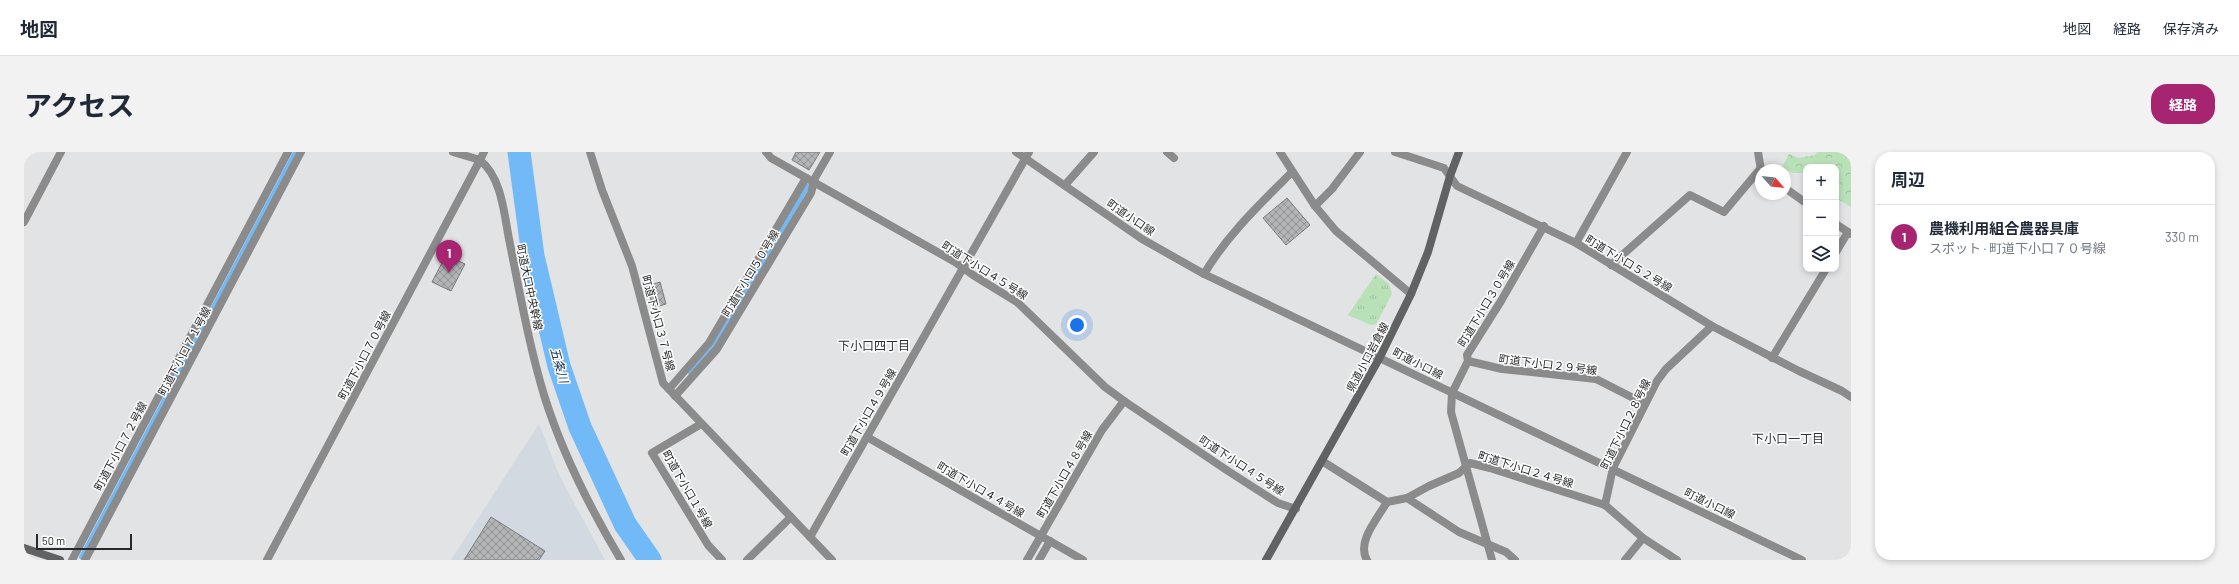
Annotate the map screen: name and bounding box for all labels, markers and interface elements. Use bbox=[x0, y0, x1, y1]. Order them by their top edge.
text: 地図 bbox=[20, 17, 58, 40]
text: 地図 bbox=[2063, 20, 2091, 37]
text: 経路 bbox=[2113, 20, 2141, 37]
text: 保存済み bbox=[2163, 20, 2219, 37]
button: 経路 bbox=[2151, 84, 2215, 124]
text: アクセス bbox=[24, 88, 135, 122]
north arrow bbox=[1755, 164, 1791, 200]
map controls bbox=[1803, 164, 1839, 272]
button: + bbox=[1803, 164, 1839, 200]
text: 周辺 bbox=[1891, 169, 1925, 189]
street label: 町道小口線 bbox=[1105, 196, 1157, 238]
button: − bbox=[1803, 200, 1839, 236]
text: 農機利用組合農器具庫 bbox=[1929, 219, 2079, 237]
street label: 町道下小口５０号線 bbox=[719, 227, 781, 319]
text: 1 bbox=[1902, 229, 1906, 245]
text: 330 m bbox=[2165, 229, 2199, 245]
street label: 町道下小口５２号線 bbox=[1583, 232, 1675, 294]
button: layers bbox=[1803, 236, 1839, 272]
street label: 町道下小口４５号線 bbox=[940, 238, 1030, 302]
pin: 1 bbox=[436, 240, 462, 273]
text: スポット · 町道下小口７０号線 bbox=[1929, 240, 2106, 256]
street label: 町道大口中央幹線 bbox=[514, 243, 546, 331]
street label: 町道下小口３０号線 bbox=[1455, 257, 1517, 349]
street label: 町道下小口３７号線 bbox=[640, 274, 678, 372]
street label: 町道下小口７１号線 bbox=[155, 304, 213, 398]
street label: 町道下小口７０号線 bbox=[335, 308, 393, 402]
your location bbox=[1067, 315, 1087, 335]
street label: 県道小口岩倉線 bbox=[1343, 320, 1391, 394]
district label: 下小口四丁目 bbox=[838, 338, 910, 352]
street label: 町道小口線 bbox=[1391, 345, 1445, 381]
water label: 五条川 bbox=[548, 346, 572, 386]
street label: 町道下小口２９号線 bbox=[1498, 352, 1598, 376]
street label: 町道下小口４９号線 bbox=[838, 366, 898, 458]
street label: 町道下小口２８号線 bbox=[1597, 377, 1653, 471]
street label: 町道下小口７２号線 bbox=[91, 399, 149, 493]
street label: 町道下小口４８号線 bbox=[1034, 428, 1094, 520]
district label: 下小口一丁目 bbox=[1752, 431, 1824, 445]
street label: 町道下小口４５号線 bbox=[1197, 433, 1287, 497]
street label: 町道下小口１号線 bbox=[660, 448, 716, 530]
street label: 町道下小口２４号線 bbox=[1477, 448, 1575, 490]
street label: 町道下小口４４号線 bbox=[935, 459, 1027, 519]
street label: 町道小口線 bbox=[1682, 485, 1738, 521]
scale bar bbox=[36, 532, 132, 551]
text: 50 m bbox=[42, 534, 65, 547]

